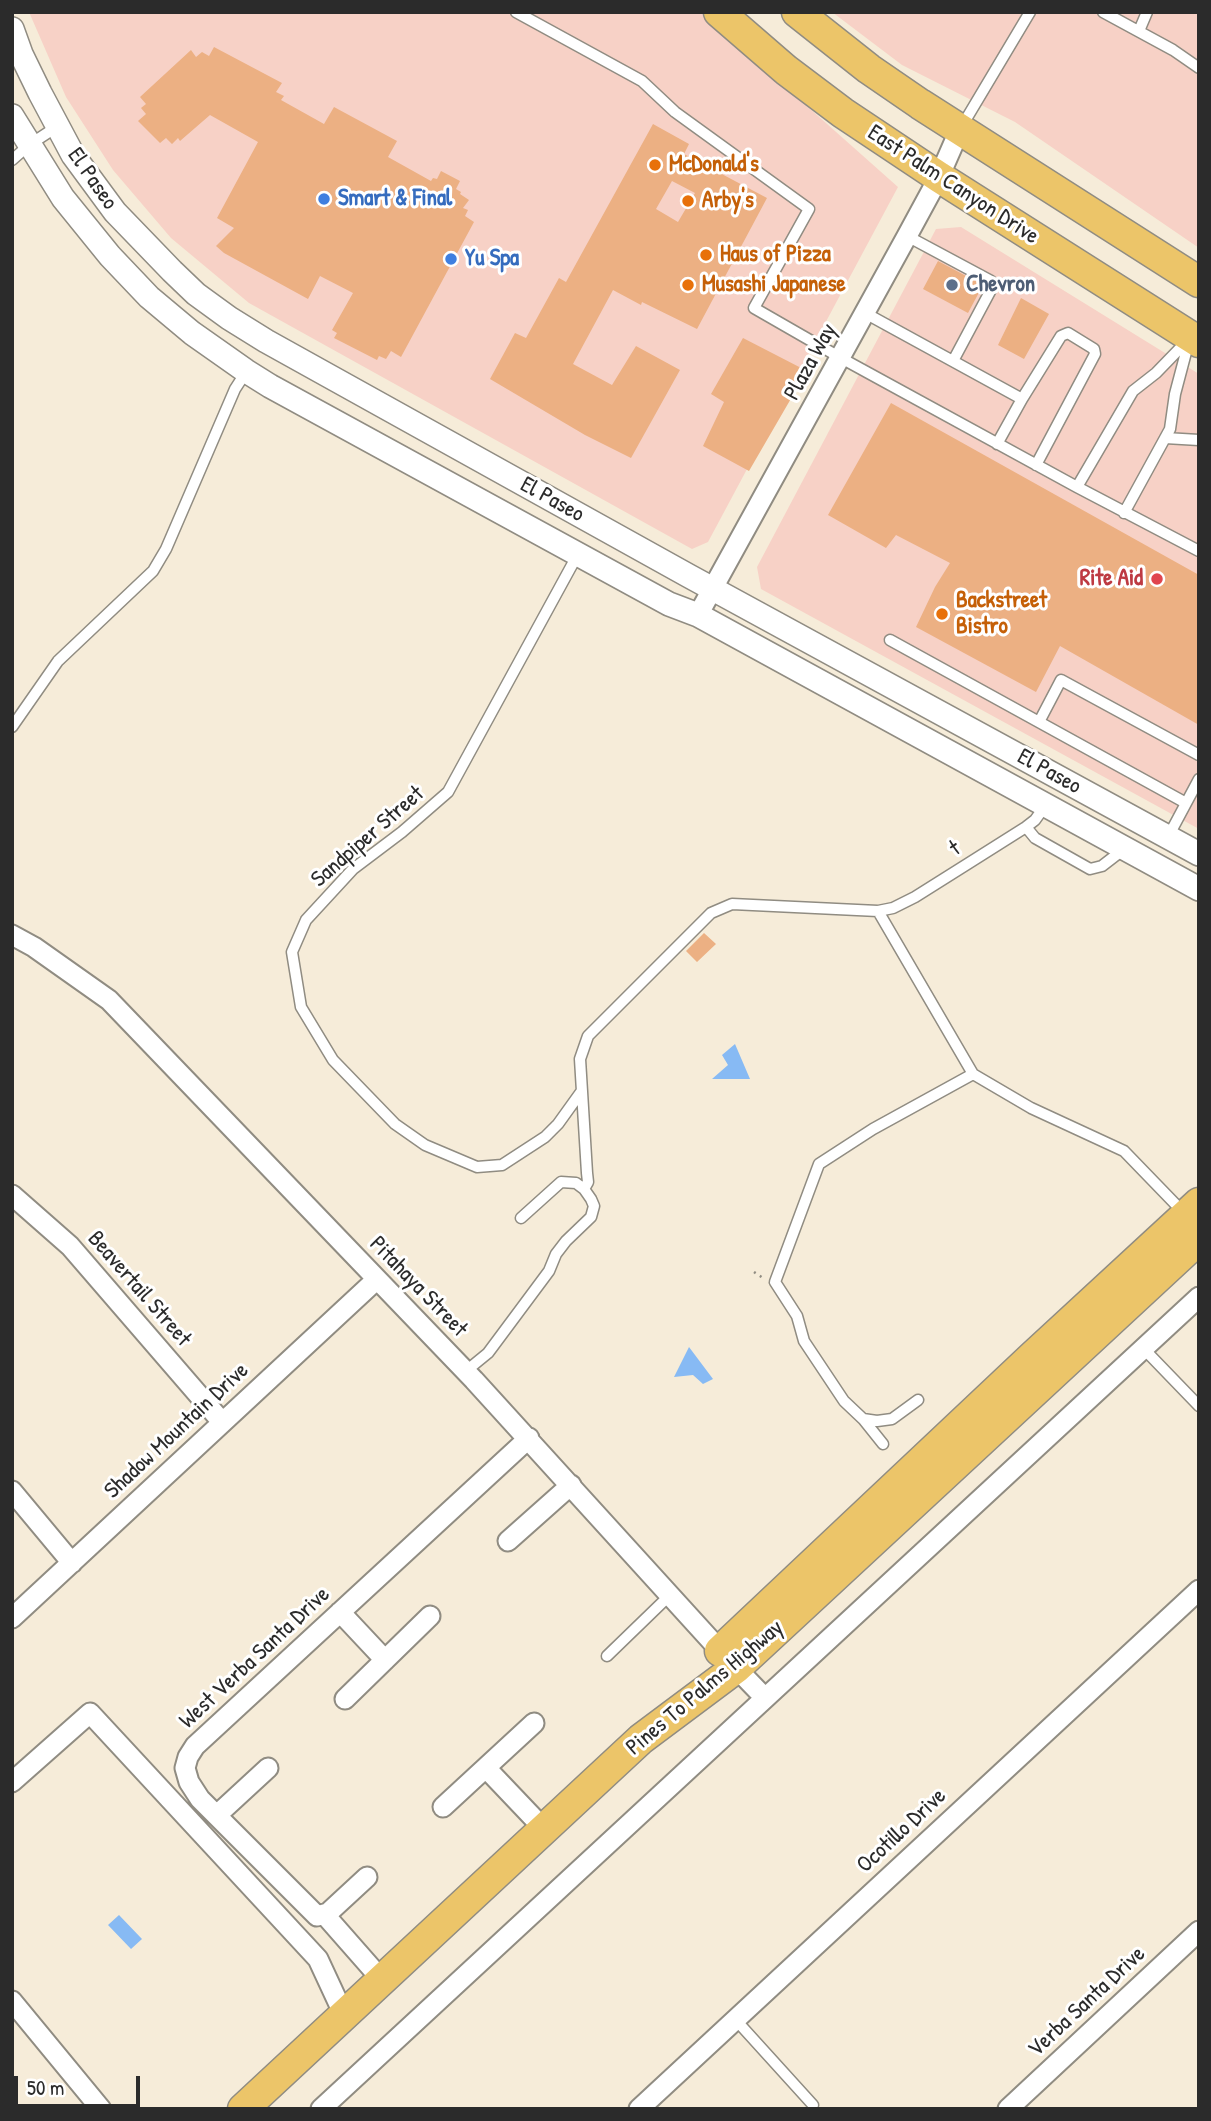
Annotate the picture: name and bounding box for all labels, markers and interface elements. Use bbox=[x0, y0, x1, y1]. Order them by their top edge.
street label: East Palm Canyon Drive bbox=[862, 119, 1044, 251]
street label: El Paseo bbox=[61, 143, 123, 215]
place label: McDonald's bbox=[669, 151, 759, 179]
marker: McDonald's bbox=[647, 157, 663, 173]
place label: Smart & Final bbox=[338, 185, 452, 213]
place label: Arby's bbox=[702, 187, 754, 215]
marker: Smart & Final bbox=[316, 191, 332, 207]
marker: Arby's bbox=[680, 193, 696, 209]
place label: Haus of Pizza bbox=[720, 241, 831, 269]
place label: Yu Spa bbox=[465, 245, 519, 273]
marker: Haus of Pizza bbox=[698, 247, 714, 263]
marker: Yu Spa bbox=[443, 251, 459, 267]
place label: Musashi Japanese bbox=[702, 271, 846, 299]
place label: Chevron bbox=[966, 271, 1035, 299]
marker: Musashi Japanese bbox=[680, 277, 696, 293]
marker: Chevron bbox=[944, 277, 960, 293]
street label: Plaza Way bbox=[779, 319, 843, 405]
street label: El Paseo bbox=[515, 471, 589, 529]
place label: Rite Aid bbox=[1080, 565, 1143, 593]
marker: Rite Aid bbox=[1149, 571, 1165, 587]
place label: Backstreet Bistro bbox=[956, 587, 1047, 641]
marker: Backstreet Bistro bbox=[934, 606, 950, 622]
street label: El Paseo bbox=[1012, 743, 1086, 801]
street label: Sandpiper Street bbox=[306, 780, 430, 894]
street label: t bbox=[944, 835, 966, 863]
street label: Beavertail Street bbox=[81, 1226, 197, 1352]
street label: Pitahaya Street bbox=[363, 1231, 473, 1343]
street label: Shadow Mountain Drive bbox=[99, 1357, 255, 1505]
street label: West Verba Santa Drive bbox=[174, 1581, 336, 1735]
street label: Pines To Palms Highway bbox=[621, 1614, 789, 1762]
street label: Ocotillo Drive bbox=[852, 1783, 952, 1879]
street label: Verba Santa Drive bbox=[1023, 1941, 1151, 2063]
scale bar bbox=[18, 2062, 144, 2106]
text: 50 m bbox=[27, 2073, 64, 2102]

